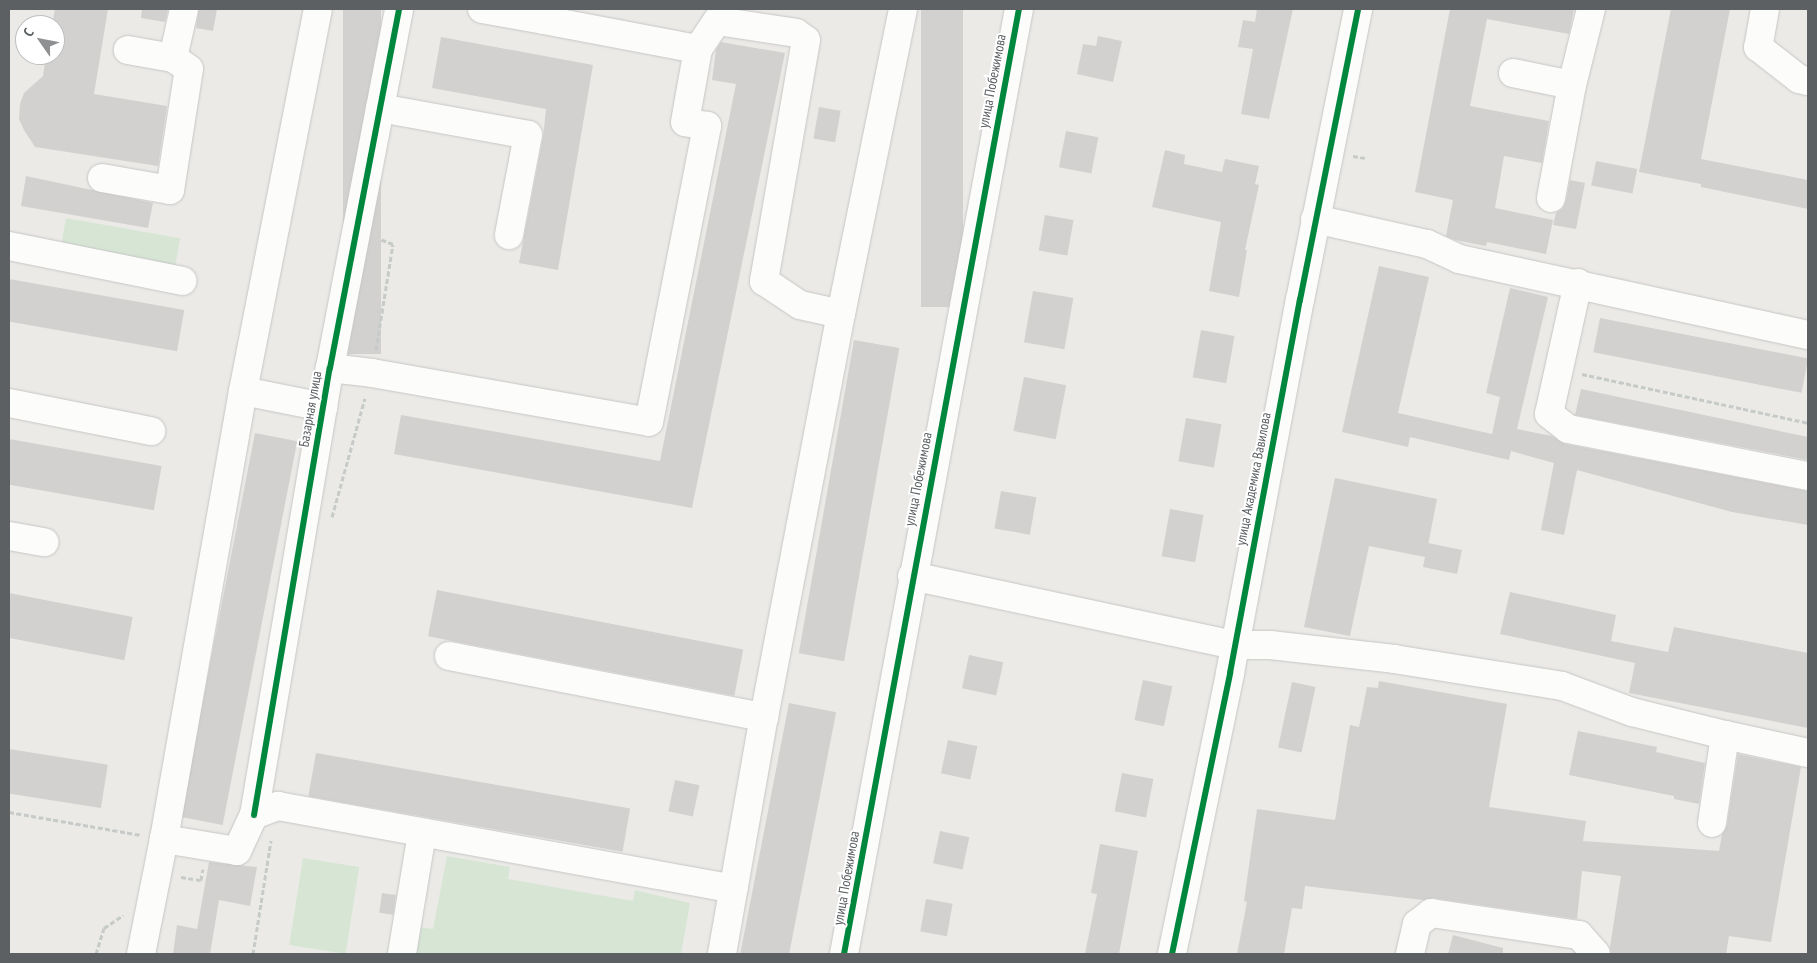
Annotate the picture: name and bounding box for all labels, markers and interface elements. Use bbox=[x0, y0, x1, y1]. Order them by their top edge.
north arrow bbox=[15, 15, 65, 65]
text: С bbox=[19, 25, 38, 40]
street label: улица Побежимова bbox=[975, 33, 1009, 129]
street label: Базарная улица bbox=[295, 370, 325, 448]
street label: улица Академика Вавилова bbox=[1232, 411, 1274, 547]
street label: улица Побежимова bbox=[901, 431, 935, 527]
street label: улица Побежимова bbox=[829, 830, 863, 926]

